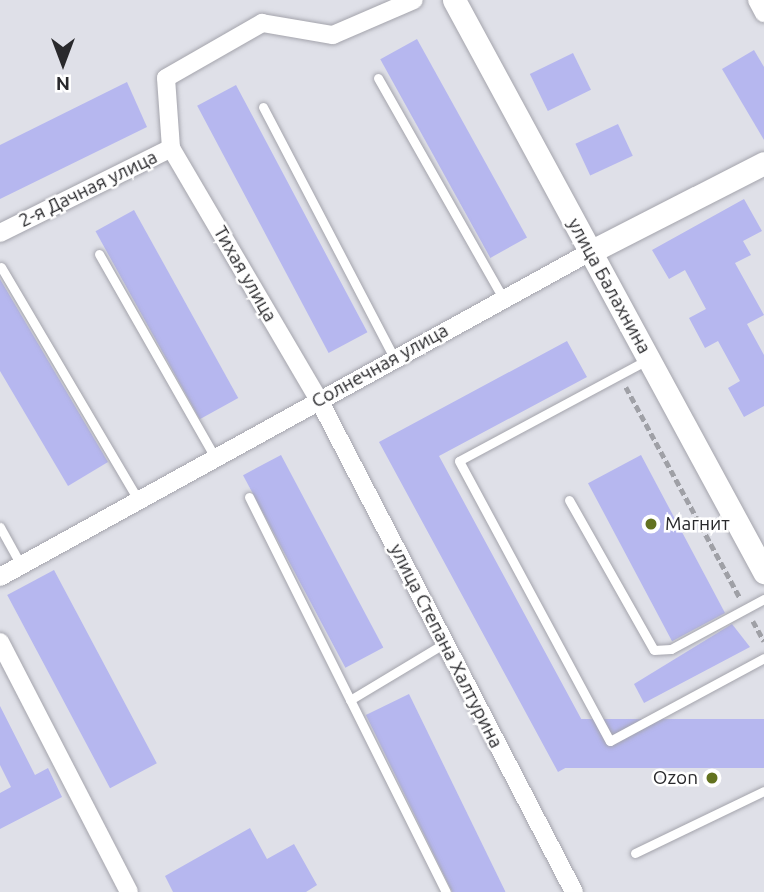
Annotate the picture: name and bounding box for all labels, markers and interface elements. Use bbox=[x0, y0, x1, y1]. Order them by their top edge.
north arrow bbox=[28, 28, 98, 98]
text: N bbox=[56, 73, 70, 95]
street label: 2-я Дачная улица bbox=[15, 146, 161, 232]
street label: улица Балахнина bbox=[562, 214, 656, 358]
street label: Тихая улица bbox=[208, 222, 282, 326]
street label: Солнечная улица bbox=[308, 319, 452, 413]
place label: Магнит bbox=[665, 513, 730, 535]
marker: Магнит bbox=[643, 516, 659, 532]
street label: улица Степана Халтурина bbox=[384, 540, 508, 752]
place label: Ozon bbox=[653, 767, 698, 789]
marker: Ozon bbox=[704, 770, 720, 786]

